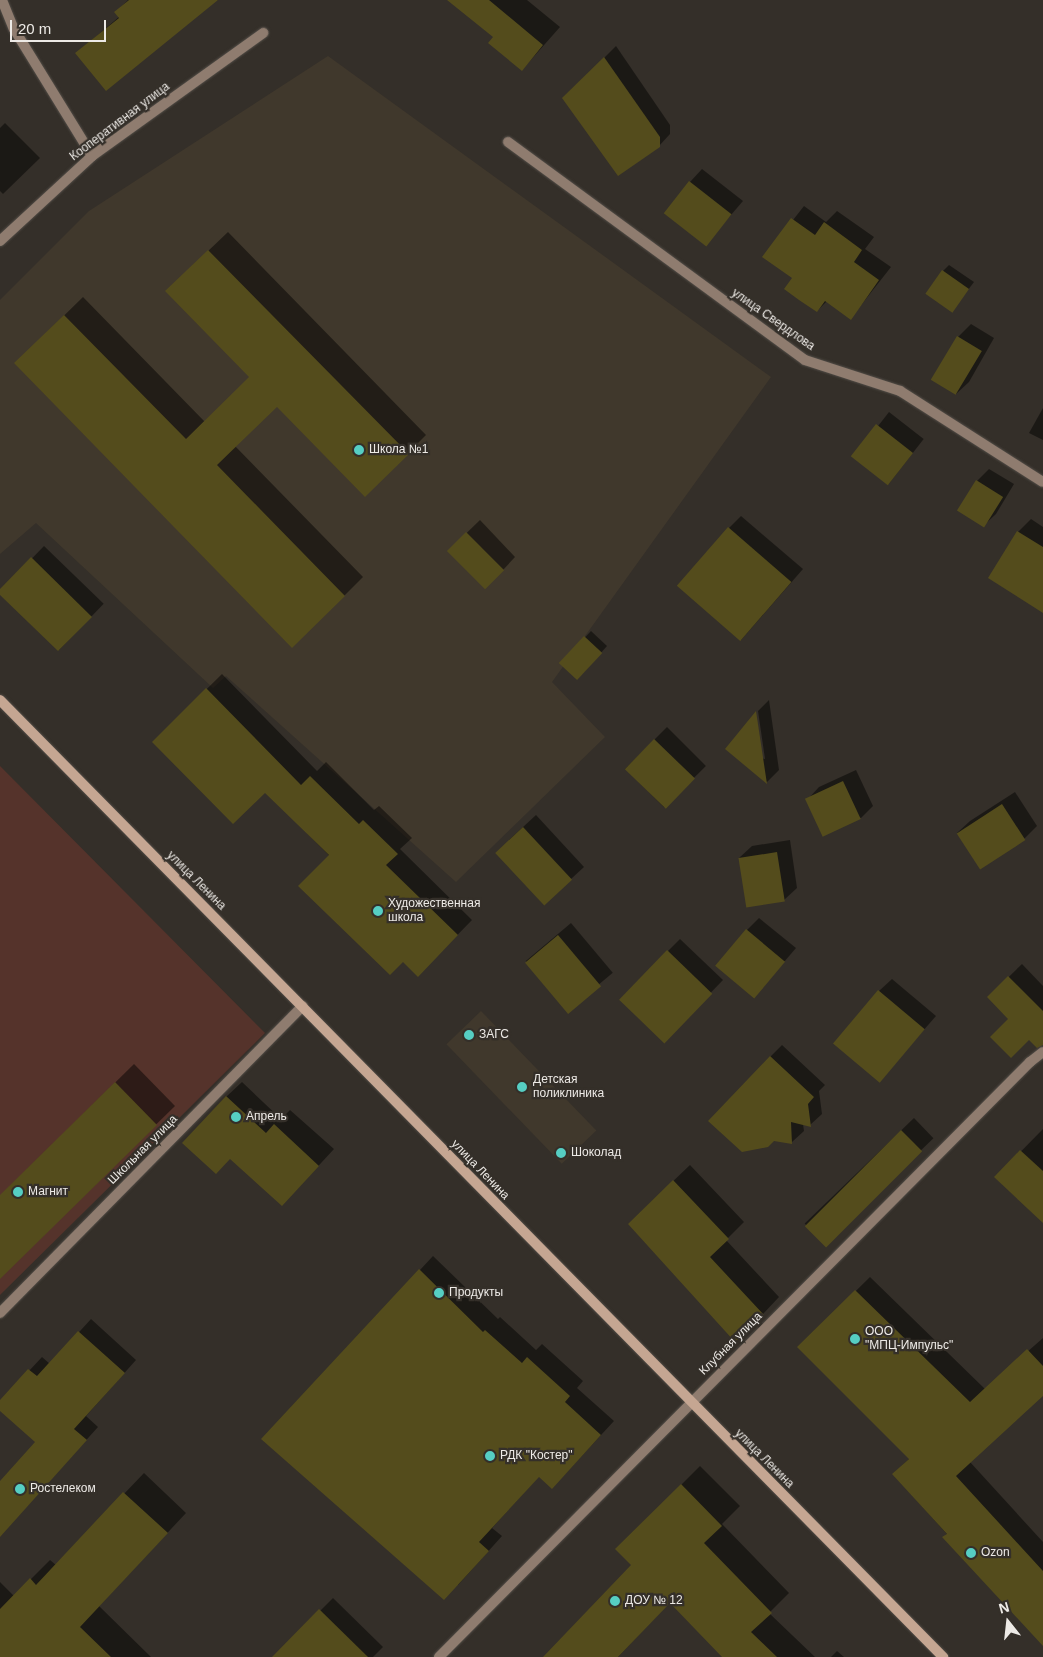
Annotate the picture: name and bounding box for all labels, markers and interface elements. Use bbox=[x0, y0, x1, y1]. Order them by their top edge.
scale bar bbox=[12, 10, 109, 42]
text: 20 m bbox=[18, 20, 51, 37]
street label: Кооперативная улица bbox=[67, 80, 173, 164]
street label: улица Свердлова bbox=[729, 286, 817, 354]
place label: Школа №1 bbox=[369, 443, 428, 457]
marker: Школа №1 bbox=[353, 444, 365, 456]
street label: улица Ленина bbox=[164, 849, 228, 913]
place label: Художественная школа bbox=[388, 897, 480, 925]
marker: Художественная школа bbox=[372, 905, 384, 917]
place label: ЗАГС bbox=[479, 1028, 509, 1042]
marker: ЗАГС bbox=[463, 1029, 475, 1041]
place label: Детская поликлиника bbox=[533, 1073, 604, 1101]
marker: Детская поликлиника bbox=[515, 1080, 529, 1094]
place label: Апрель bbox=[246, 1110, 287, 1124]
marker: Апрель bbox=[230, 1111, 242, 1123]
street label: Школьная улица bbox=[105, 1112, 181, 1188]
street label: улица Ленина bbox=[448, 1137, 512, 1203]
place label: Шоколад bbox=[571, 1146, 621, 1160]
marker: Шоколад bbox=[555, 1147, 567, 1159]
place label: Магнит bbox=[28, 1185, 68, 1199]
marker: Магнит bbox=[12, 1186, 24, 1198]
place label: Продукты bbox=[449, 1286, 503, 1300]
marker: Продукты bbox=[433, 1287, 445, 1299]
street label: Клубная улица bbox=[697, 1310, 765, 1378]
place label: ООО "МПЦ-Импульс" bbox=[865, 1325, 953, 1353]
marker: ООО "МПЦ-Импульс" bbox=[849, 1333, 861, 1345]
street label: улица Ленина bbox=[732, 1427, 796, 1491]
place label: РДК "Костер" bbox=[500, 1449, 573, 1463]
marker: РДК "Костер" bbox=[484, 1450, 496, 1462]
place label: Ростелеком bbox=[30, 1482, 96, 1496]
marker: Ростелеком bbox=[14, 1483, 26, 1495]
place label: Ozon bbox=[981, 1546, 1010, 1560]
marker: Ozon bbox=[965, 1547, 977, 1559]
place label: ДОУ № 12 bbox=[625, 1594, 683, 1608]
marker: ДОУ № 12 bbox=[609, 1595, 621, 1607]
north arrow bbox=[983, 1597, 1033, 1647]
text: N bbox=[997, 1598, 1011, 1617]

